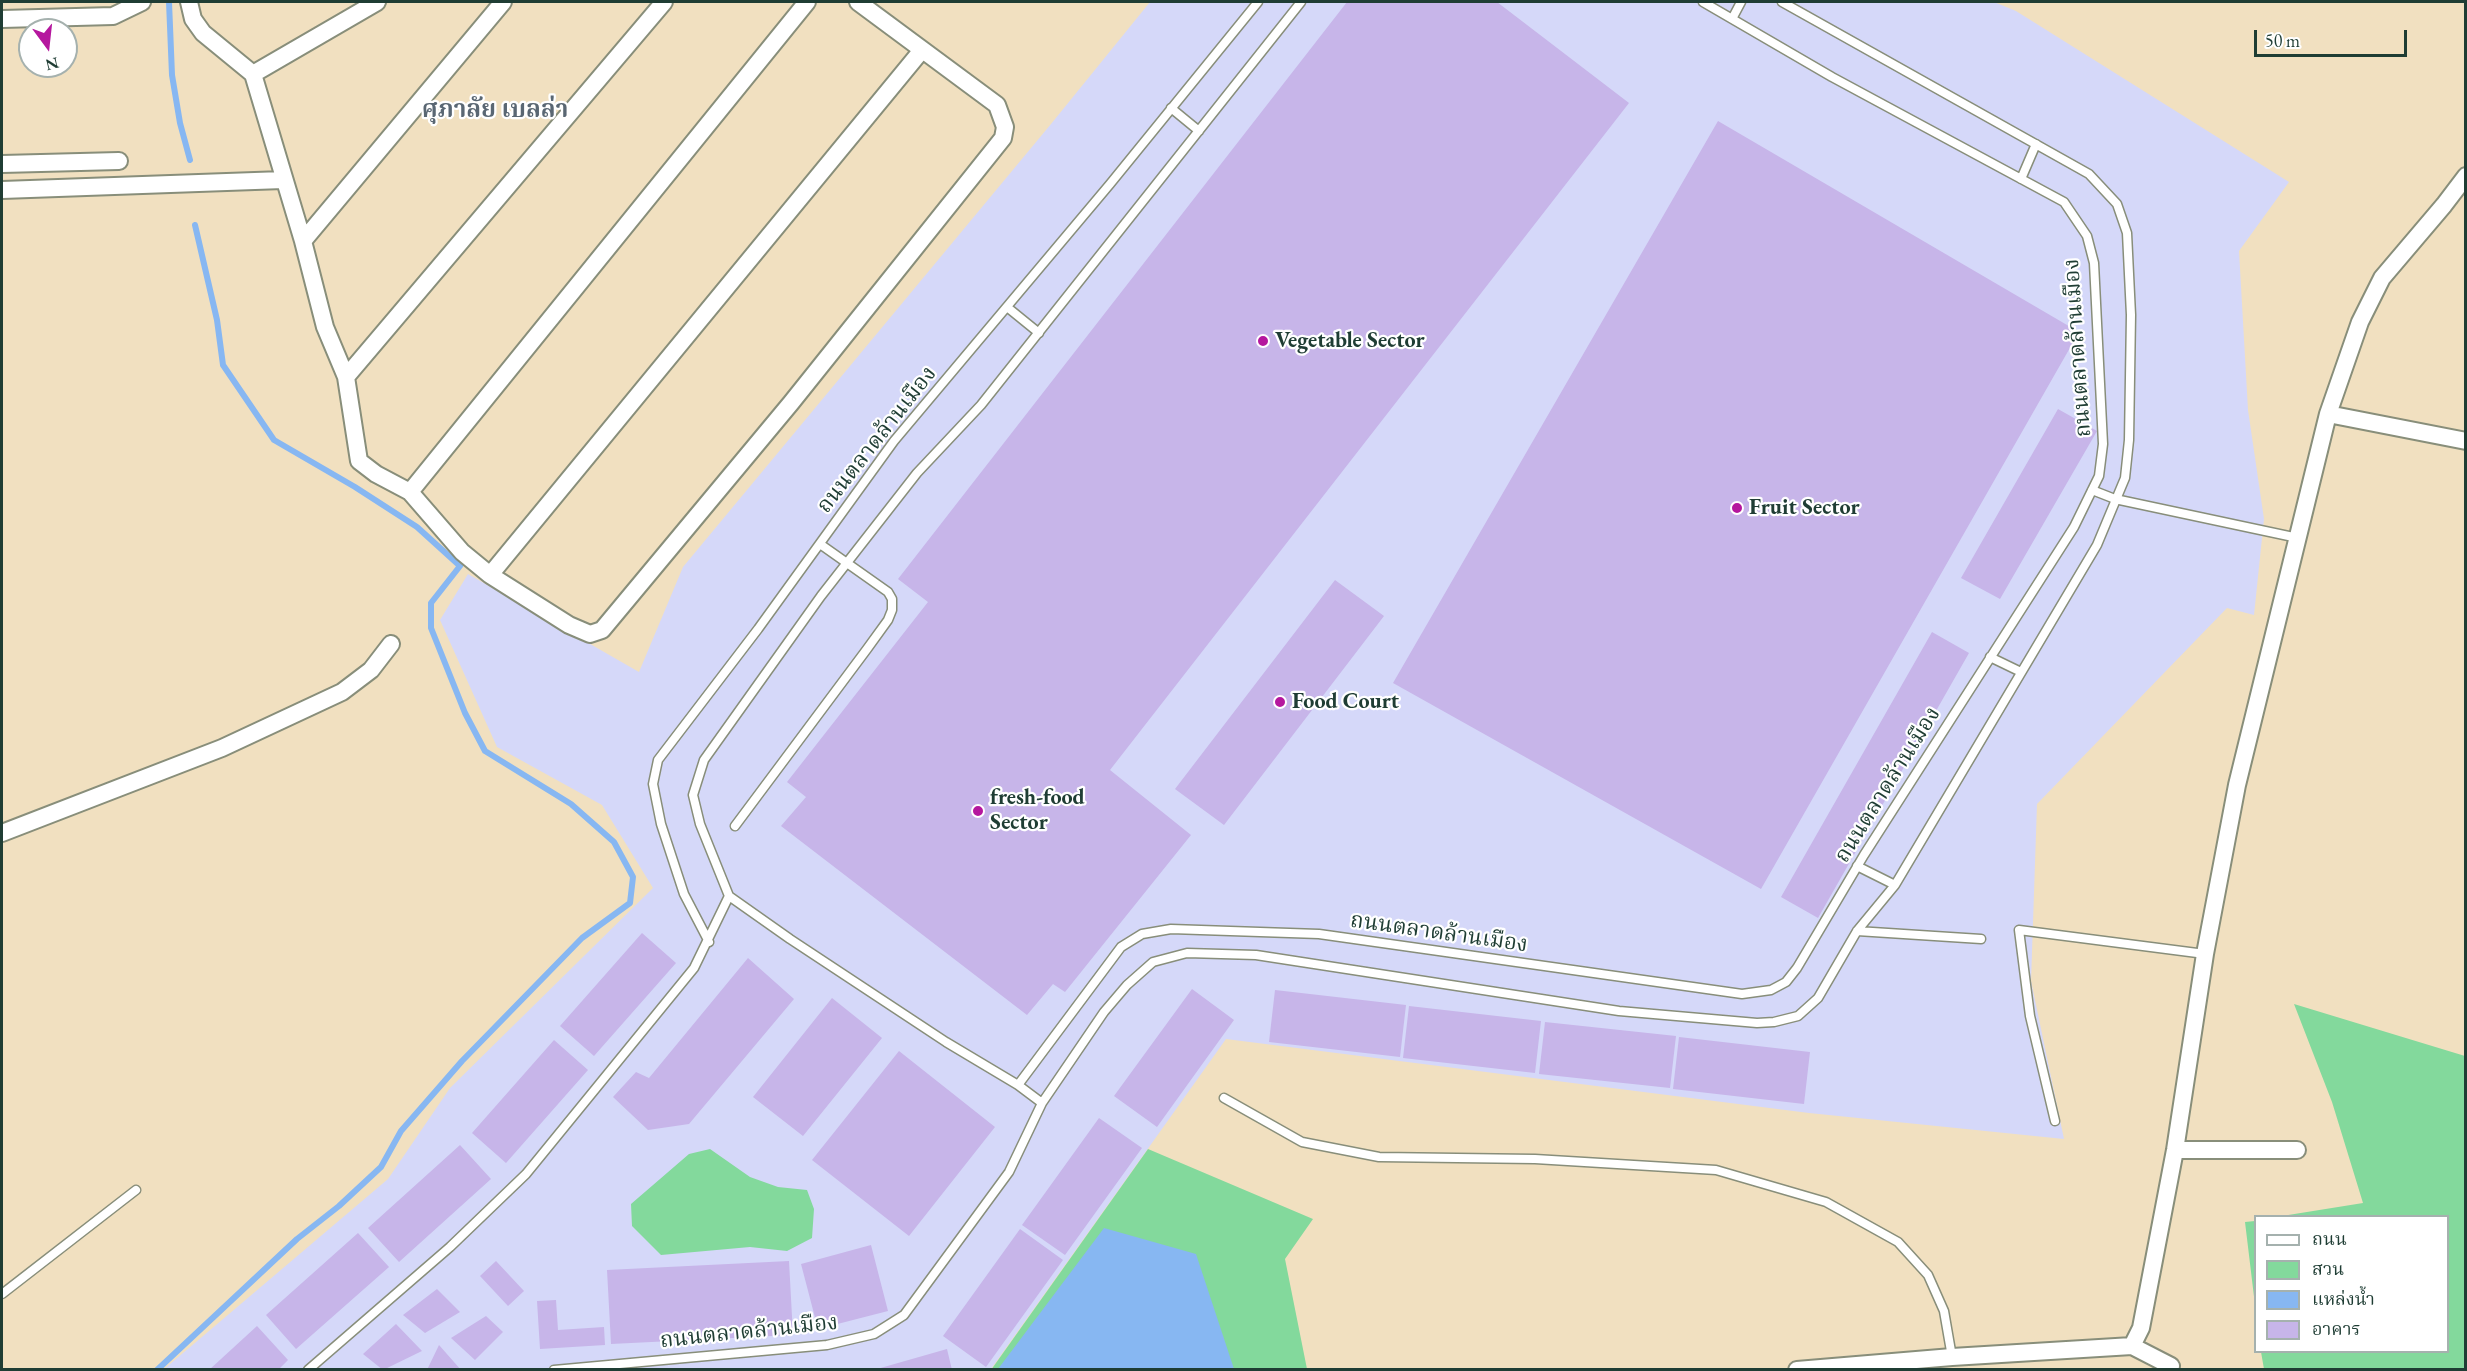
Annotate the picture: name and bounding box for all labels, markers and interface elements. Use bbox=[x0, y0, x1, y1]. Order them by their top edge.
north arrow bbox=[18, 18, 78, 78]
scale bar bbox=[2257, 18, 2410, 56]
text: 50 m bbox=[2265, 29, 2300, 52]
text: N bbox=[43, 52, 61, 76]
district label: ศุภาลัย เบลล่า bbox=[422, 96, 568, 124]
street label: ถนนตลาดล้านเมือง bbox=[2059, 258, 2097, 438]
place label: Vegetable Sector bbox=[1275, 328, 1425, 354]
marker: Vegetable Sector bbox=[1256, 334, 1270, 348]
street label: ถนนตลาดล้านเมือง bbox=[812, 361, 942, 519]
place label: Fruit Sector bbox=[1749, 495, 1860, 521]
marker: Fruit Sector bbox=[1730, 501, 1744, 515]
place label: Food Court bbox=[1292, 689, 1399, 715]
marker: Food Court bbox=[1273, 695, 1287, 709]
street label: ถนนตลาดล้านเมือง bbox=[1829, 702, 1947, 868]
place label: fresh-food Sector bbox=[990, 785, 1085, 836]
marker: fresh-food Sector bbox=[971, 804, 985, 818]
street label: ถนนตลาดล้านเมือง bbox=[1349, 907, 1529, 959]
legend bbox=[2254, 1215, 2449, 1353]
text: ถนน bbox=[2312, 1227, 2347, 1250]
text: สวน bbox=[2312, 1257, 2344, 1280]
text: แหล่งน้ำ bbox=[2312, 1287, 2375, 1310]
street label: ถนนตลาดล้านเมือง bbox=[659, 1310, 839, 1354]
text: อาคาร bbox=[2312, 1317, 2361, 1340]

